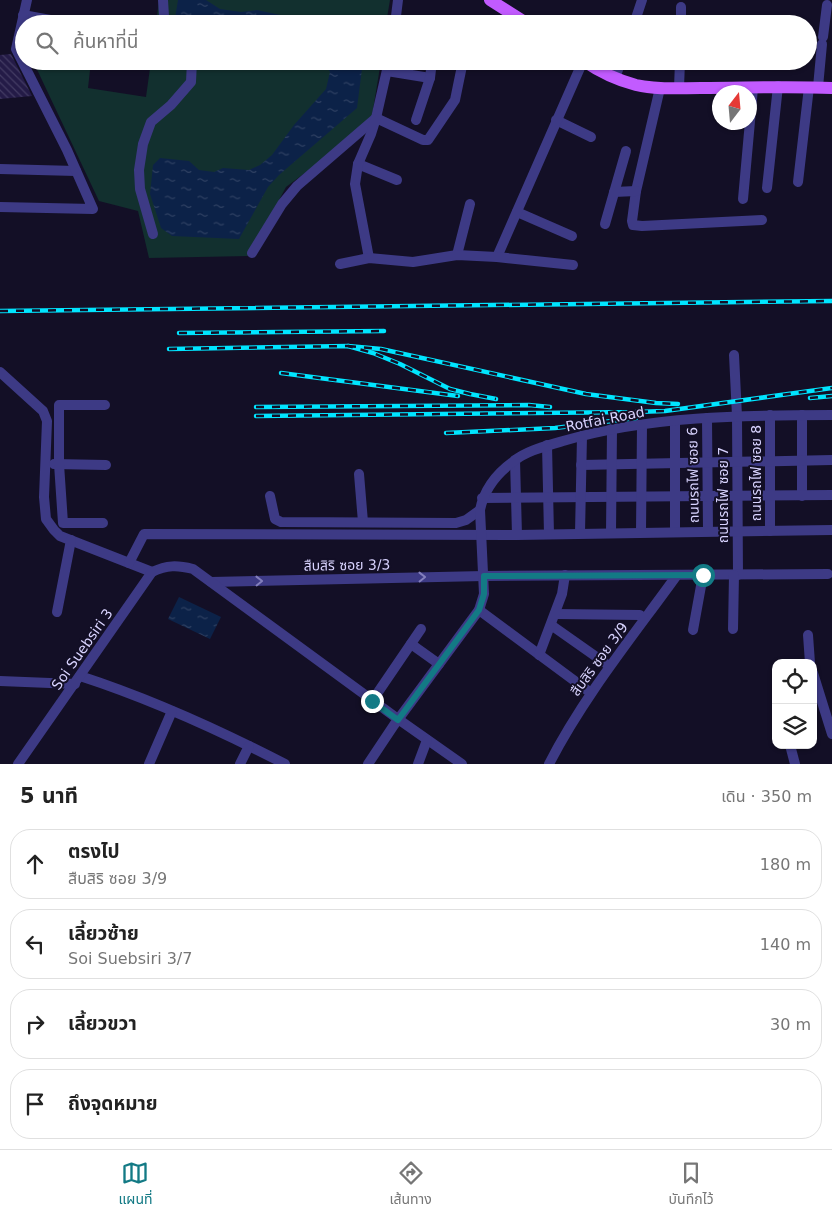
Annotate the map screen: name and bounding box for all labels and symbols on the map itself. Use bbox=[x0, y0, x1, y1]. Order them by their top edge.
north arrow bbox=[712, 85, 757, 130]
street label: Rotfai Road bbox=[564, 404, 646, 434]
street label: ถนนรถไฟ ซอย 8 bbox=[748, 425, 764, 521]
street label: ถนนรถไฟ ซอย 6 bbox=[684, 427, 702, 523]
street label: ถนนรถไฟ ซอย 7 bbox=[715, 447, 731, 543]
street label: สืบสิริ ซอย 3/3 bbox=[303, 556, 391, 574]
route start bbox=[692, 564, 715, 587]
one-way arrow bbox=[418, 572, 426, 582]
one-way arrow bbox=[256, 576, 264, 586]
street label: Soi Suebsiri 3 bbox=[48, 605, 116, 693]
street label: สืบสิริ ซอย 3/9 bbox=[567, 619, 631, 699]
route end bbox=[361, 690, 384, 713]

